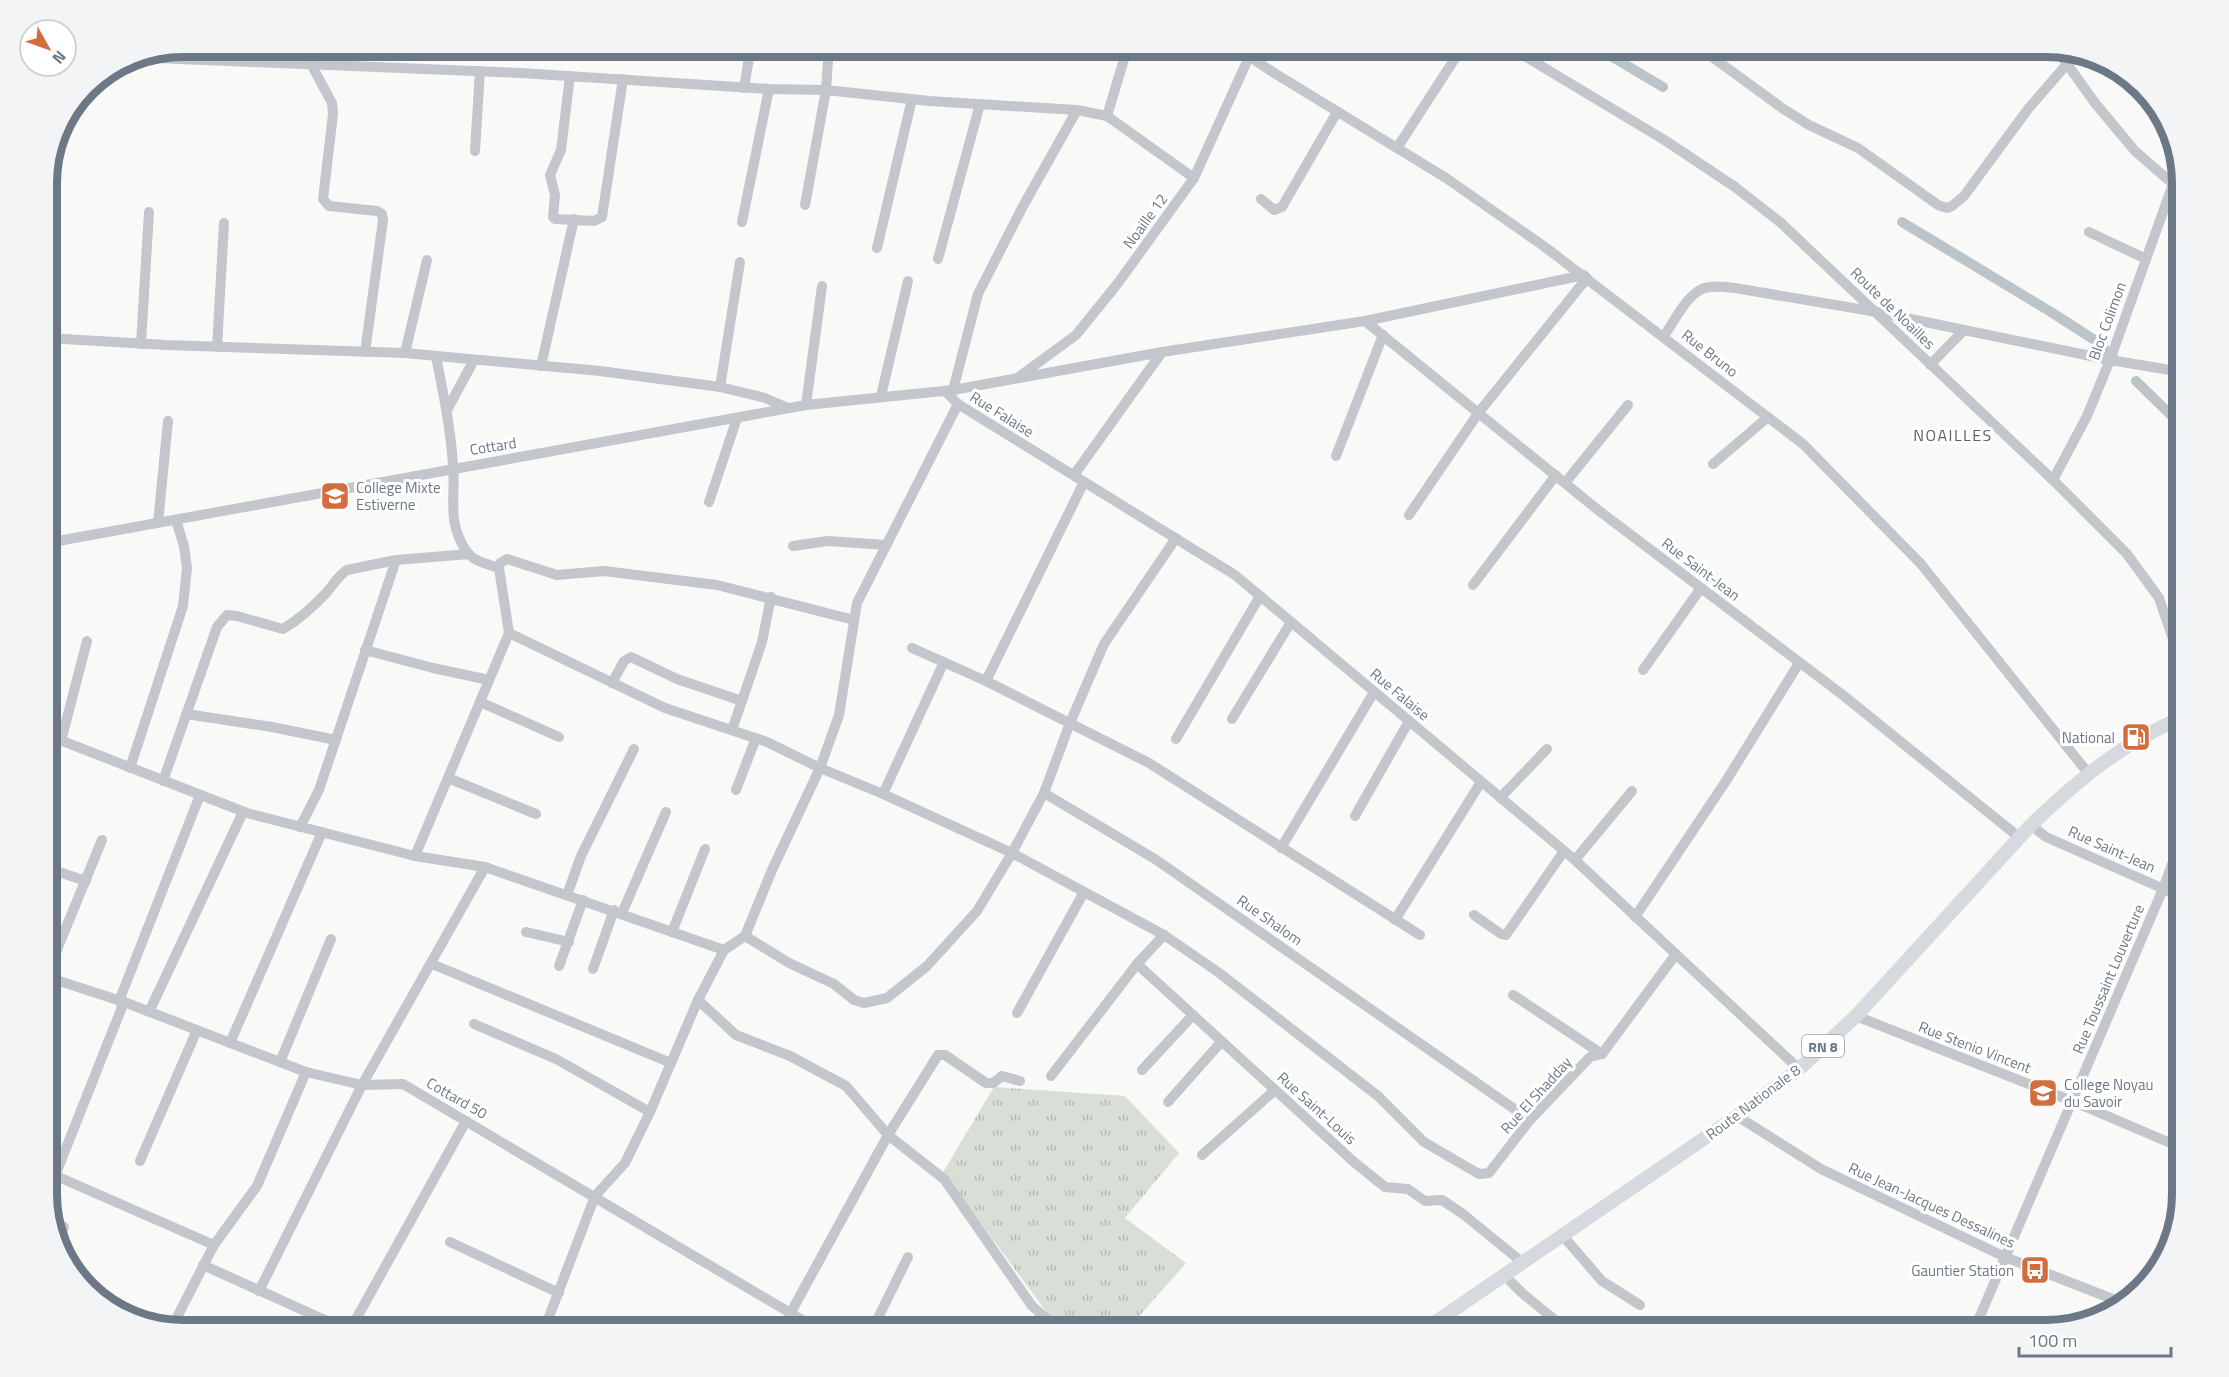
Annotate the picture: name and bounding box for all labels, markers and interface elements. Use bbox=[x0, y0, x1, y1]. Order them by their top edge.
north arrow bbox=[18, 18, 78, 78]
text: N bbox=[47, 46, 72, 70]
street label: Noaille 12 bbox=[1117, 189, 1173, 253]
street label: Route de Noailles bbox=[1845, 261, 1941, 355]
street label: Bloc Colimon bbox=[2082, 279, 2132, 363]
street label: Rue Bruno bbox=[1677, 323, 1743, 383]
street label: Rue Falaise bbox=[965, 385, 1039, 443]
district label: NOAILLES bbox=[1913, 423, 1993, 447]
street label: Cottard bbox=[468, 431, 518, 461]
place label: College Mixte Estiverne bbox=[356, 476, 441, 516]
school or university icon: College Mixte Estiverne bbox=[319, 480, 351, 512]
street label: Rue Saint-Jean bbox=[1657, 532, 1745, 606]
street label: Rue Falaise bbox=[1365, 662, 1435, 726]
fuel station icon: National bbox=[2120, 721, 2152, 753]
place label: National bbox=[2062, 726, 2115, 749]
street label: Rue Saint-Jean bbox=[2065, 819, 2159, 879]
street label: Rue Shalom bbox=[1232, 889, 1308, 951]
street label: Rue Toussaint Louverture bbox=[2066, 901, 2150, 1057]
street label: Rue Stenio Vincent bbox=[1915, 1015, 2035, 1079]
road number: RN 8 bbox=[1802, 1035, 1844, 1057]
street label: Rue El Shadday bbox=[1495, 1051, 1577, 1139]
street label: Route Nationale 8 bbox=[1701, 1059, 1805, 1145]
street label: Rue Saint-Louis bbox=[1272, 1066, 1362, 1150]
street label: Cottard 50 bbox=[422, 1071, 492, 1125]
place label: College Noyau du Savoir bbox=[2064, 1073, 2153, 1113]
school or university icon: College Noyau du Savoir bbox=[2027, 1077, 2059, 1109]
street label: Rue Jean-Jacques Dessalines bbox=[1845, 1156, 2019, 1254]
bus stop icon: Gauntier Station bbox=[2019, 1254, 2051, 1286]
place label: Gauntier Station bbox=[1911, 1259, 2014, 1282]
scale bar bbox=[2019, 1320, 2170, 1358]
text: 100 m bbox=[2028, 1327, 2077, 1354]

